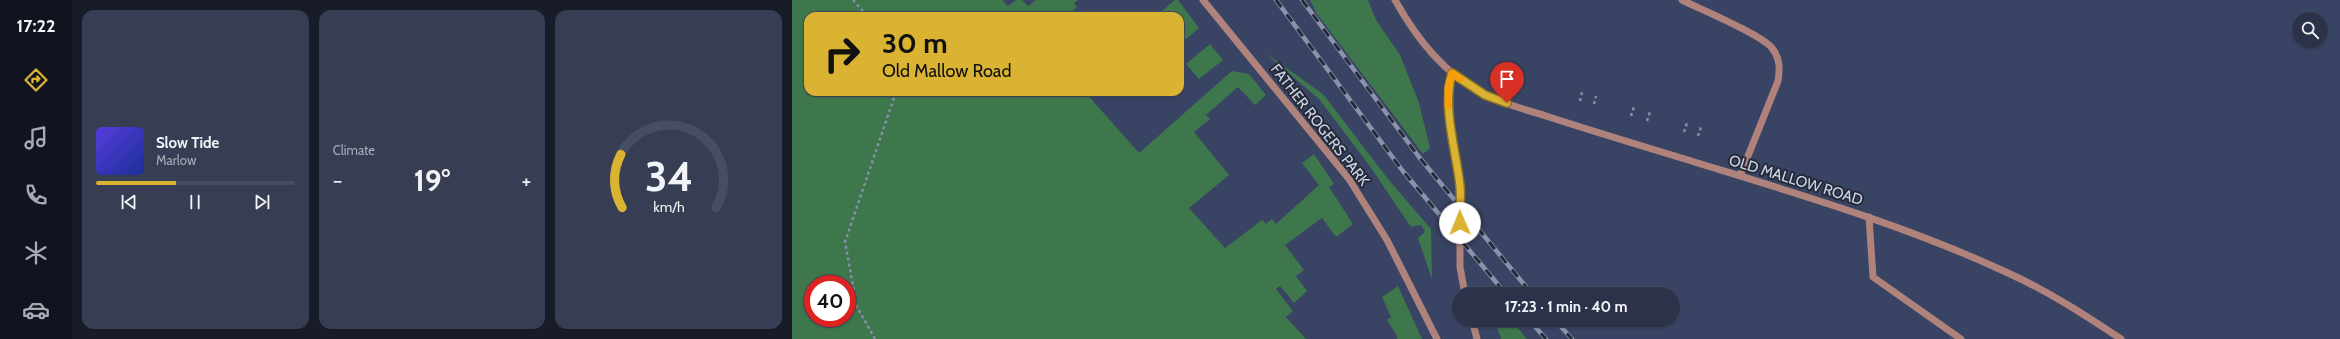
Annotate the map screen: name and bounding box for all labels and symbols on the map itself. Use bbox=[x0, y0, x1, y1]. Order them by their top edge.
street label: FATHER ROGERS PARK bbox=[1267, 60, 1373, 190]
pin bbox=[1490, 62, 1524, 103]
street label: OLD MALLOW ROAD bbox=[1727, 151, 1865, 209]
position arrow bbox=[1439, 202, 1481, 244]
speed limit sign: 40 bbox=[804, 275, 856, 327]

